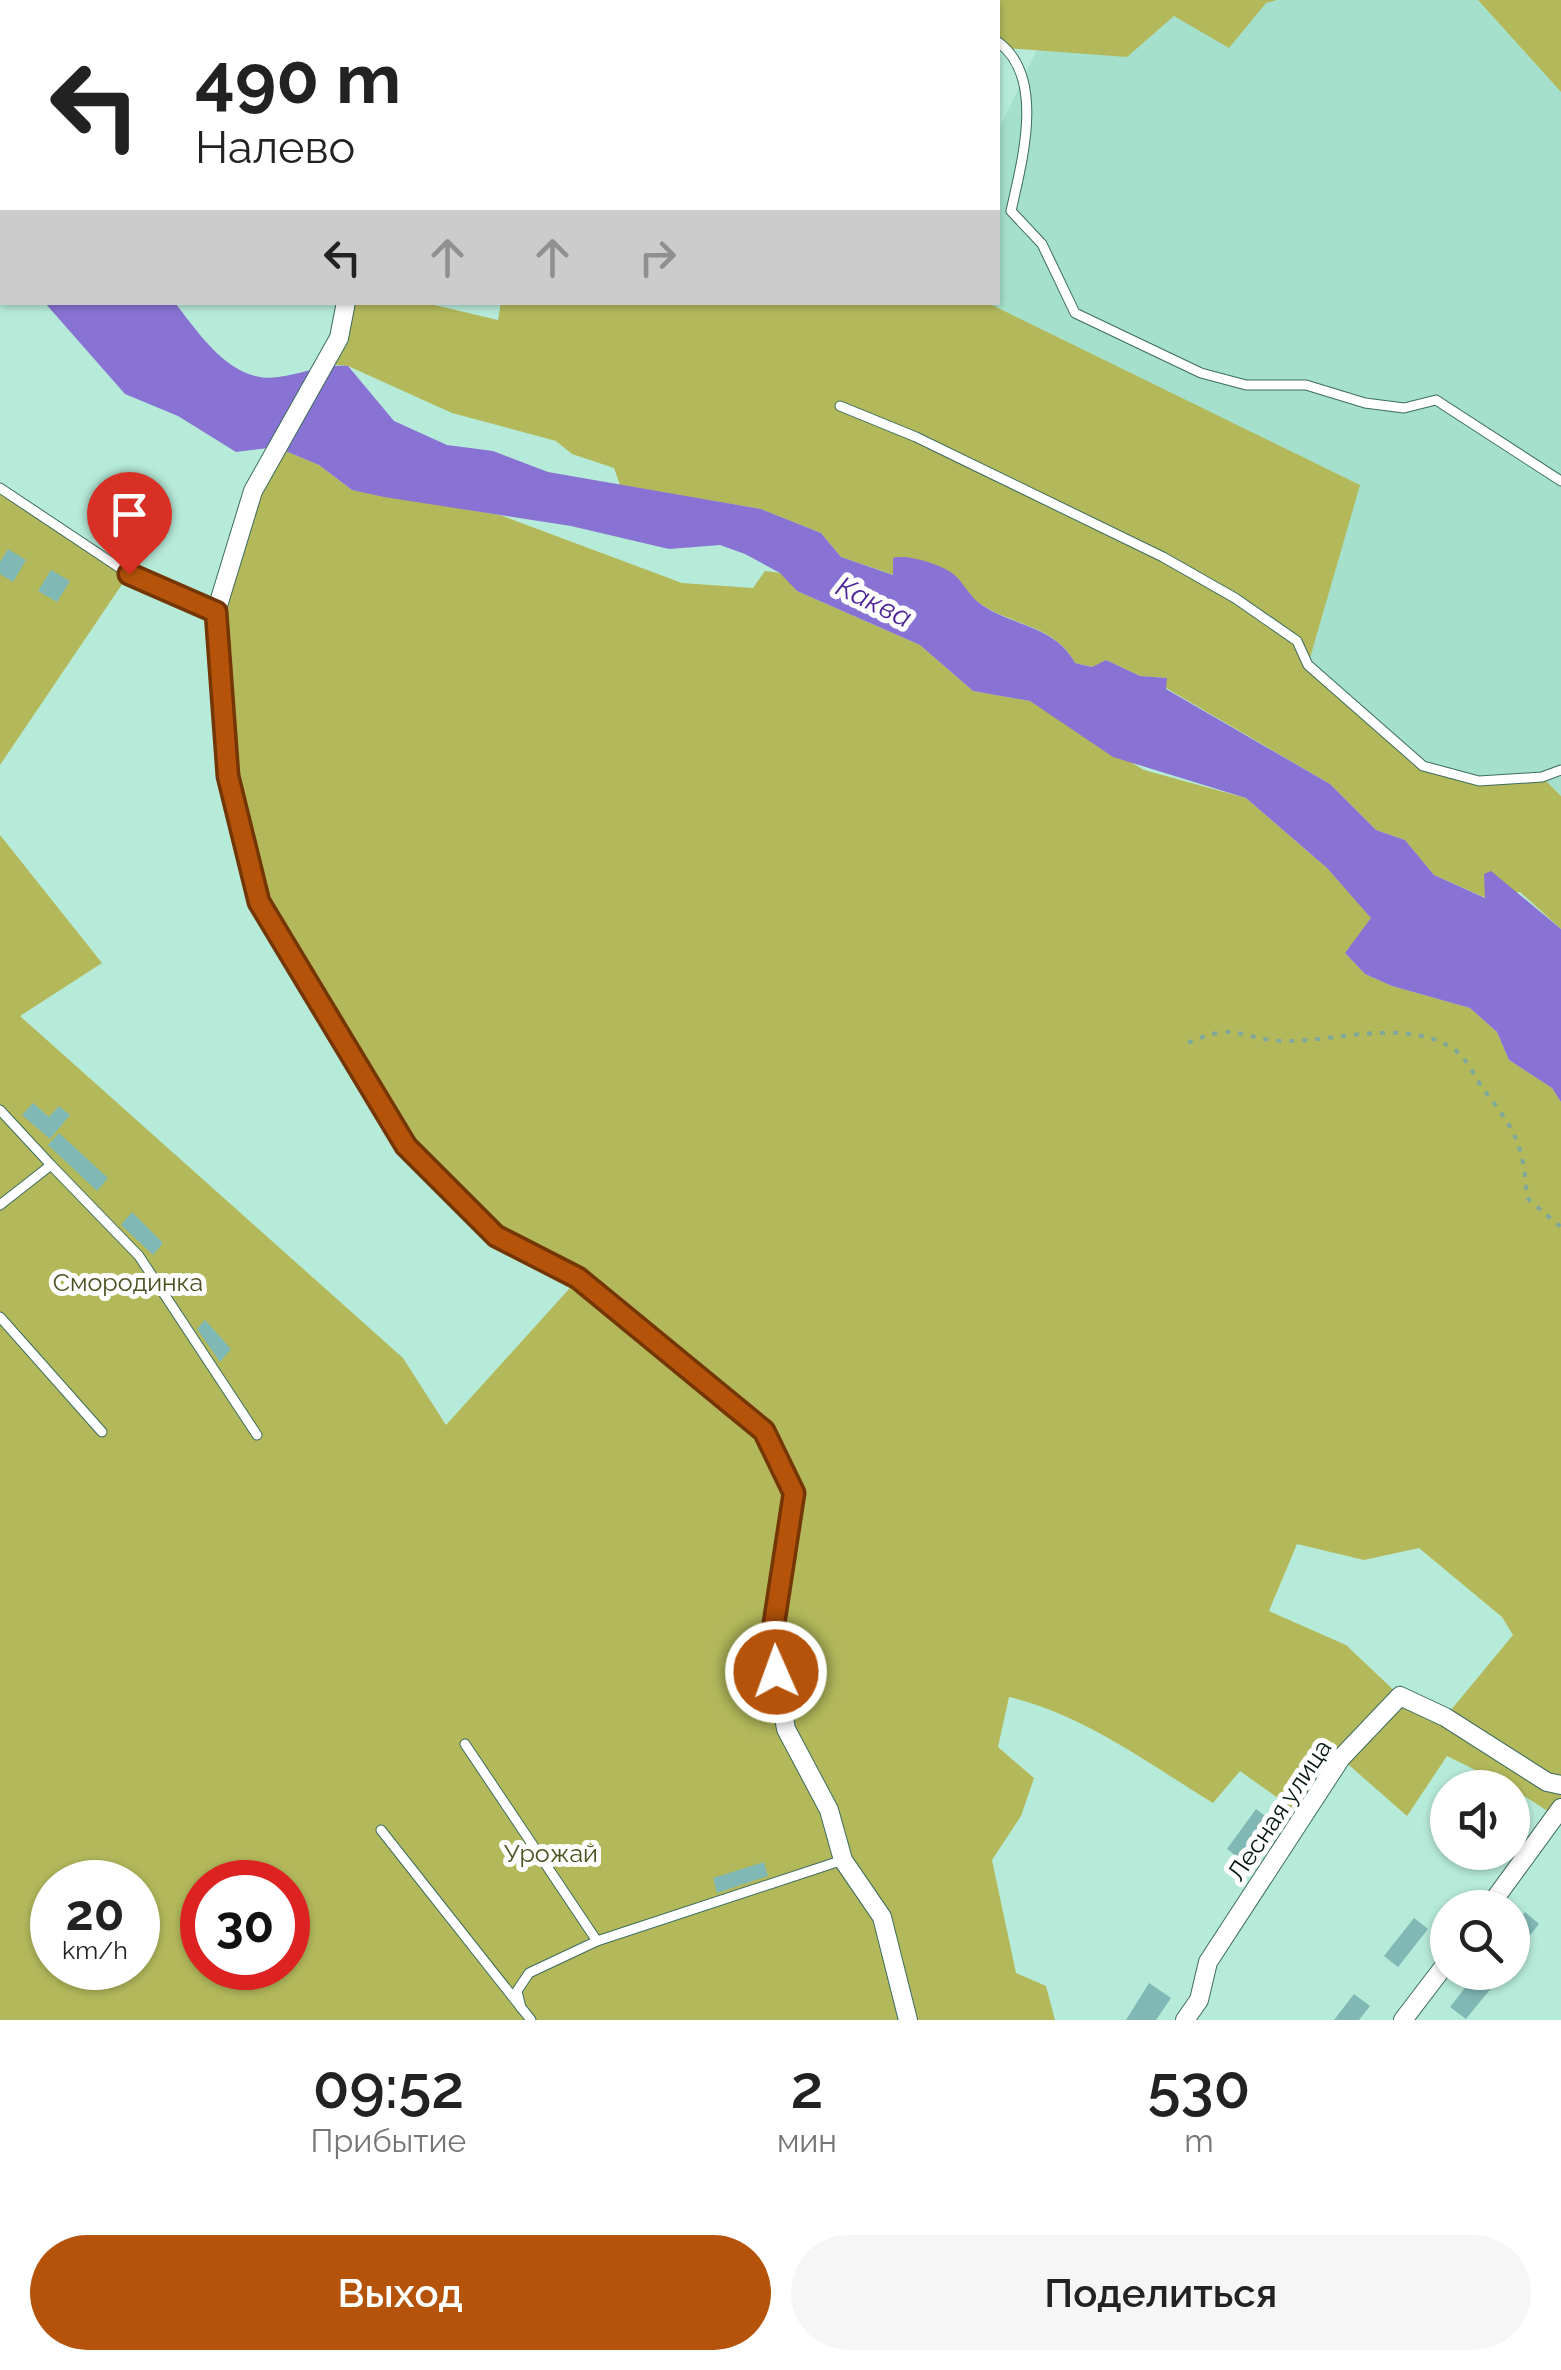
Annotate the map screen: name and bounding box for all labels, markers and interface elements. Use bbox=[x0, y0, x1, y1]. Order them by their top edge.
text: 490 m bbox=[195, 37, 401, 119]
icon: left bbox=[30, 40, 160, 170]
text: Налево bbox=[195, 121, 355, 174]
icon: left bbox=[315, 230, 370, 285]
icon: ahead bbox=[420, 230, 475, 285]
icon: ahead bbox=[525, 230, 580, 285]
icon: right bbox=[630, 230, 685, 285]
pin bbox=[87, 472, 172, 575]
icon: arrive bbox=[102, 487, 157, 542]
water label: Каква bbox=[831, 570, 917, 634]
park label: Смородинка bbox=[53, 1267, 203, 1297]
position arrow bbox=[724, 1620, 828, 1724]
street label: Лесная улица bbox=[1221, 1734, 1337, 1886]
map controls bbox=[1430, 1770, 1530, 1990]
button: sound bbox=[1430, 1770, 1530, 1870]
park label: Урожай bbox=[504, 1838, 598, 1868]
speed limit sign: 30 bbox=[180, 1860, 310, 1990]
text: 20 bbox=[66, 1883, 124, 1942]
button: search bbox=[1430, 1890, 1530, 1990]
text: km/h bbox=[62, 1935, 128, 1965]
text: 09:52 bbox=[313, 2052, 464, 2122]
text: 2 bbox=[790, 2052, 823, 2122]
text: 530 bbox=[1148, 2052, 1250, 2122]
text: Прибытие bbox=[311, 2122, 466, 2159]
text: мин bbox=[777, 2122, 837, 2159]
text: m bbox=[1184, 2122, 1214, 2159]
button: Выход bbox=[30, 2235, 771, 2350]
button: Поделиться bbox=[791, 2235, 1531, 2350]

